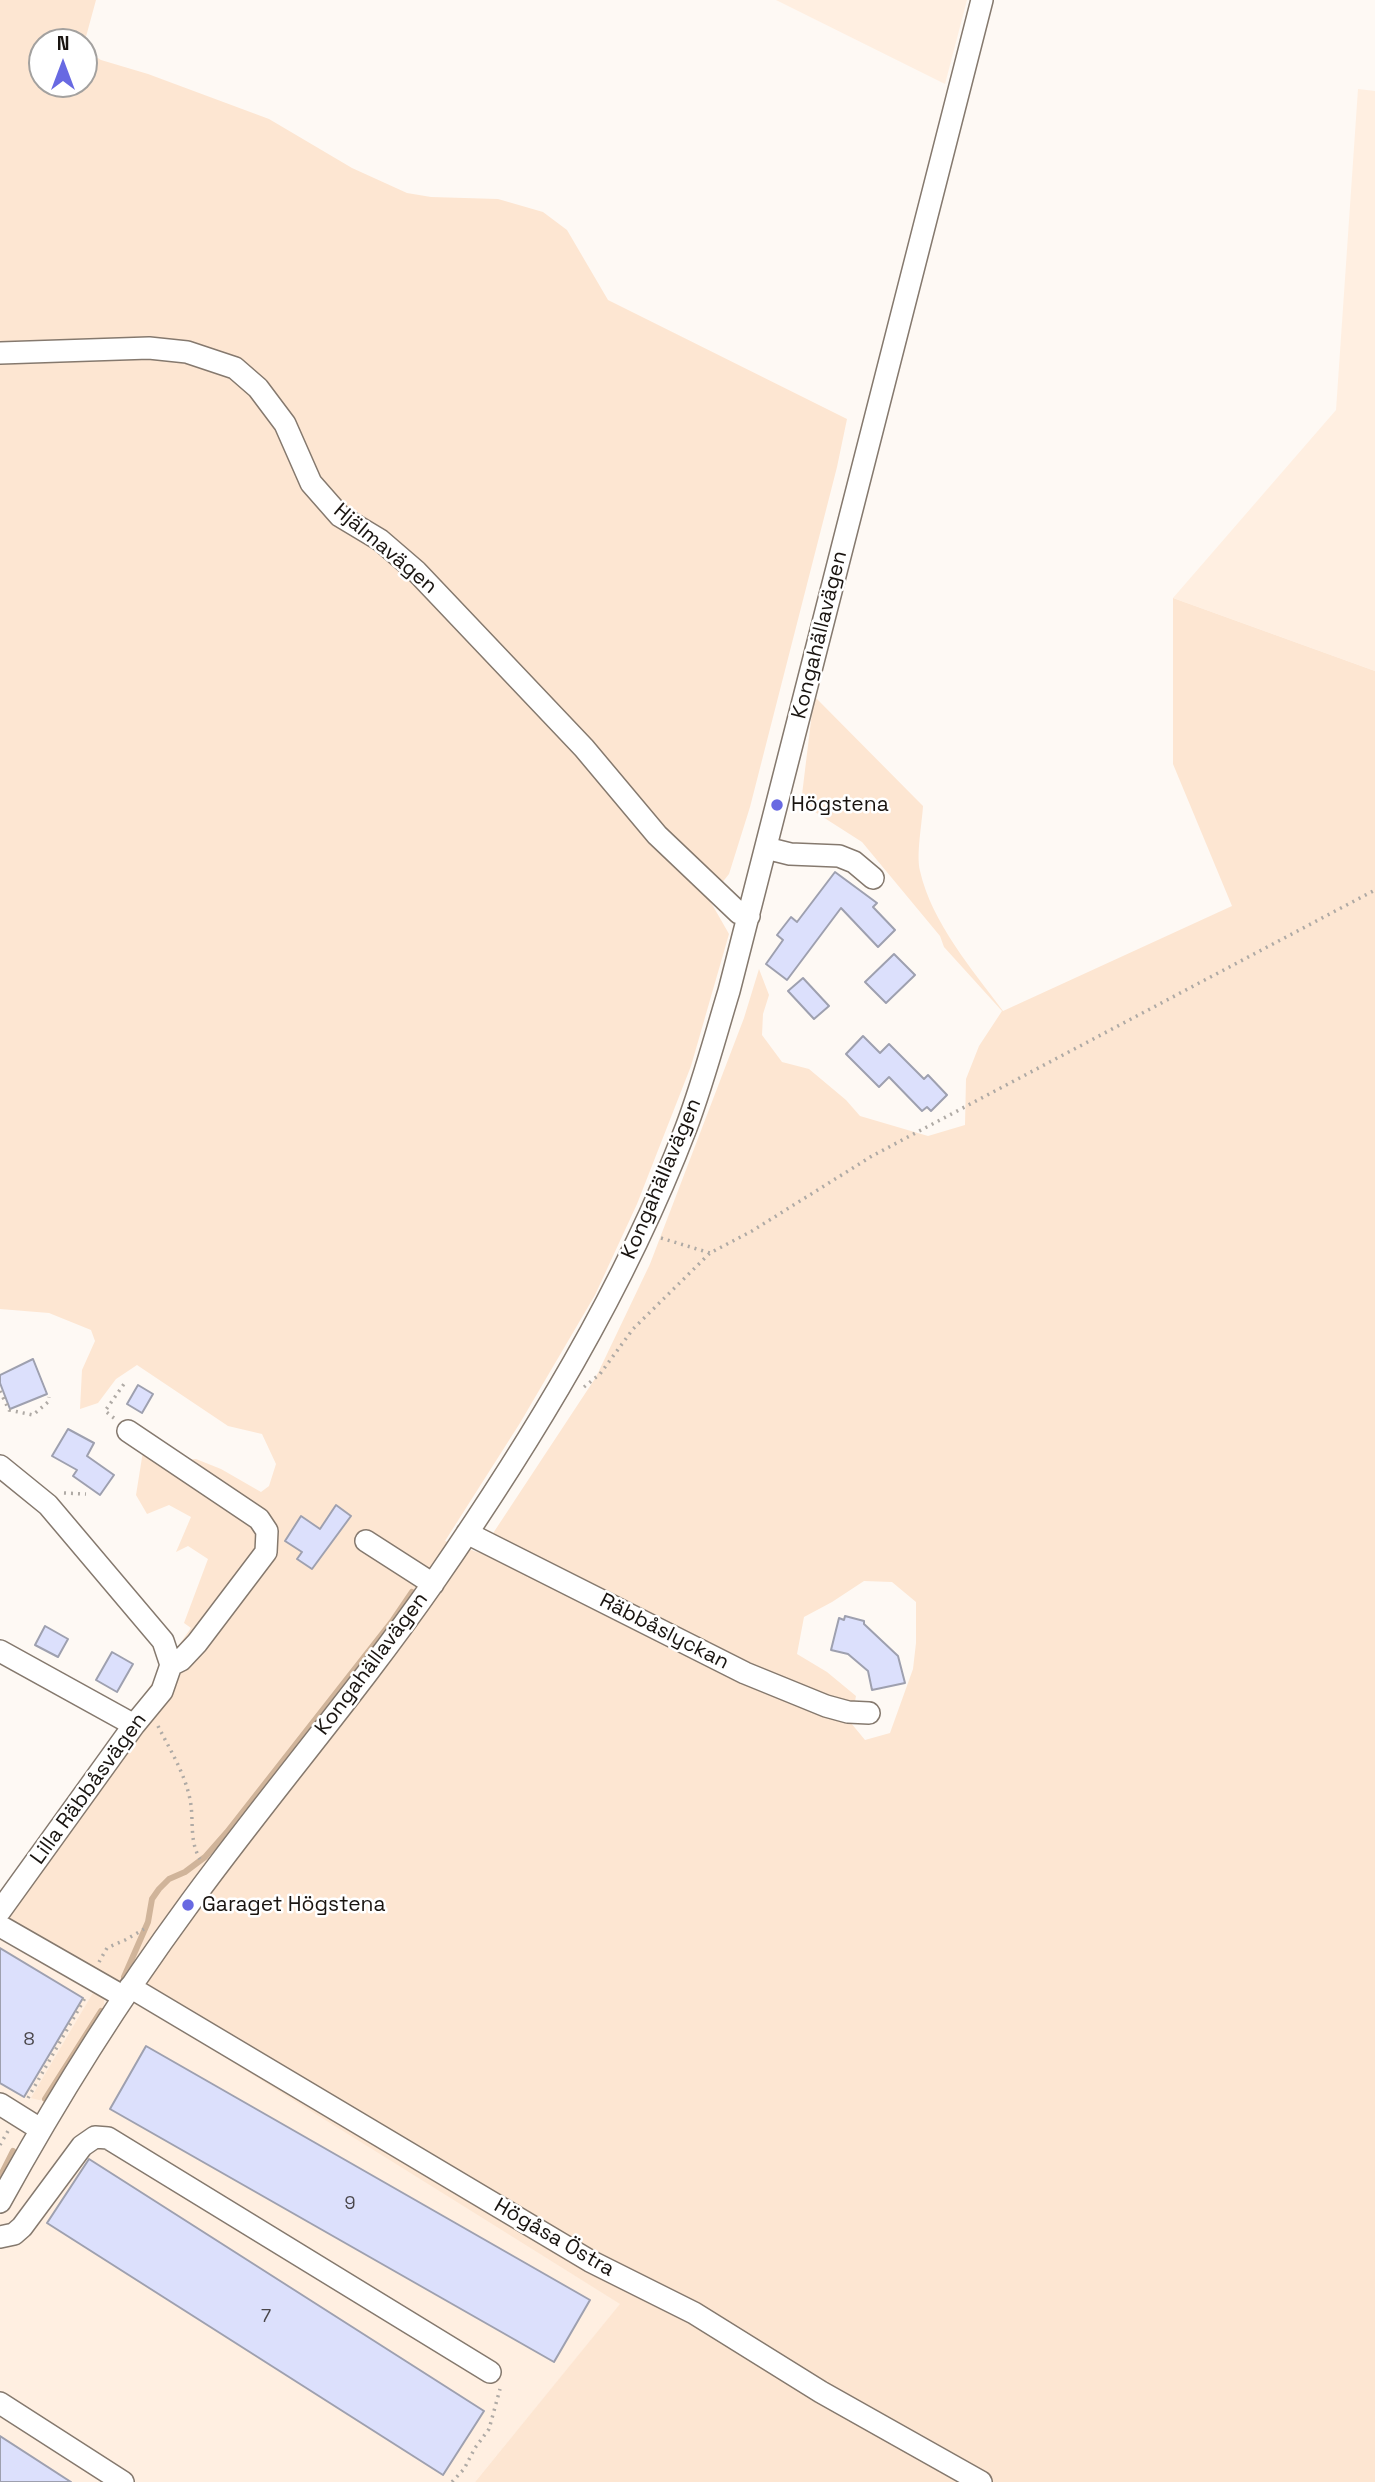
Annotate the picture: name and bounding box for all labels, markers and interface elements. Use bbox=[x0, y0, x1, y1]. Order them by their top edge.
north arrow bbox=[28, 28, 98, 98]
text: N bbox=[57, 31, 69, 56]
street label: Hjälmavägen bbox=[328, 498, 442, 600]
street label: Kongahällavägen bbox=[787, 548, 853, 722]
place label: Högstena bbox=[791, 792, 889, 818]
marker: Högstena bbox=[769, 797, 785, 813]
street label: Kongahällavägen bbox=[617, 1095, 707, 1263]
street label: Kongahällavägen bbox=[310, 1588, 434, 1740]
street label: Räbbåslyckan bbox=[595, 1589, 733, 1675]
street label: Lilla Räbbåsvägen bbox=[26, 1708, 152, 1870]
place label: Garaget Högstena bbox=[202, 1892, 386, 1918]
marker: Garaget Högstena bbox=[180, 1897, 196, 1913]
house number: 8 bbox=[23, 2029, 35, 2051]
house number: 9 bbox=[344, 2193, 356, 2215]
street label: Högåsa Östra bbox=[489, 2193, 619, 2283]
house number: 7 bbox=[261, 2306, 271, 2328]

